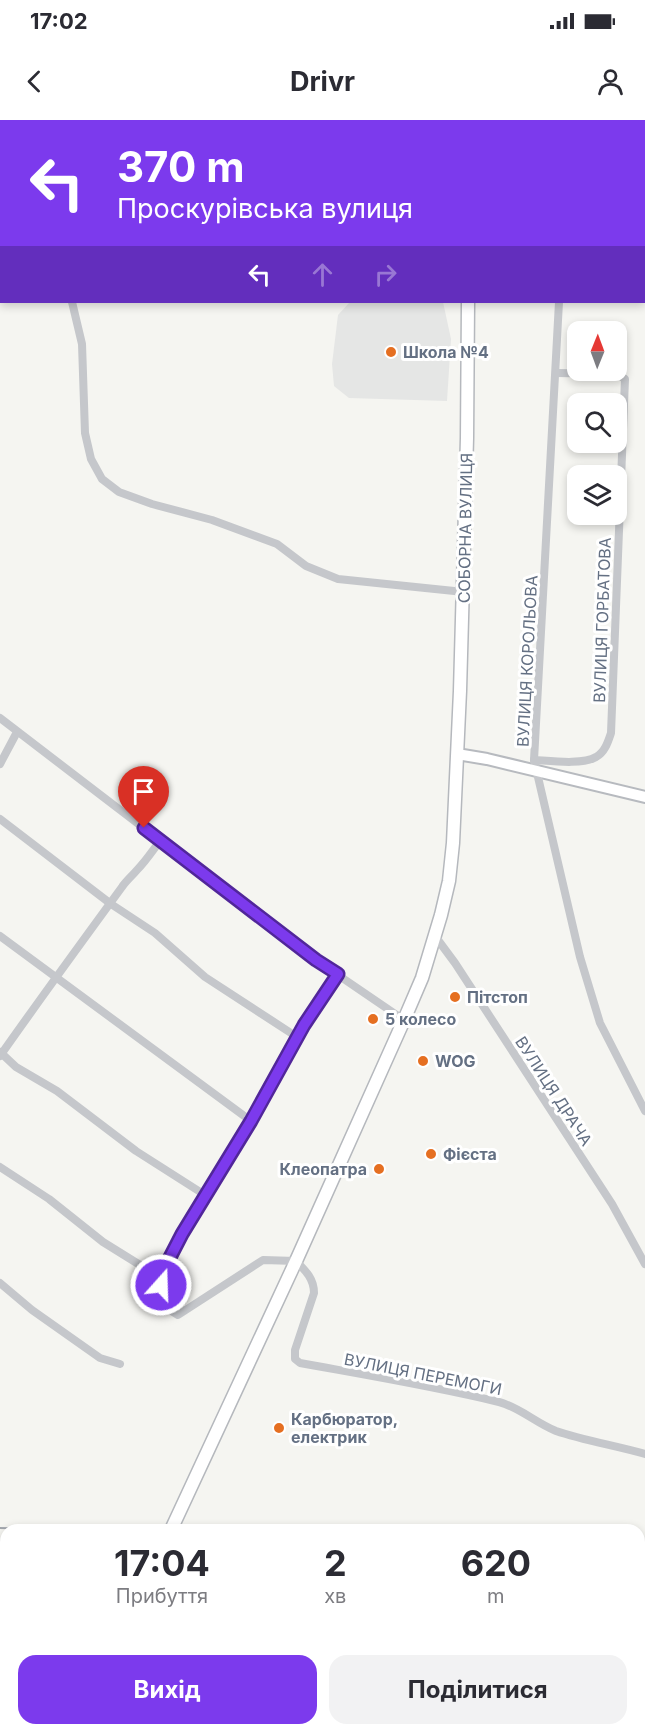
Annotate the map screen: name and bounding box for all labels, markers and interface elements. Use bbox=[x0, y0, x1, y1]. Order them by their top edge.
text: 17:02 bbox=[30, 8, 88, 34]
icon: back bbox=[18, 65, 51, 98]
text: Drivr bbox=[290, 65, 355, 98]
icon: person bbox=[594, 65, 627, 98]
text: 370 m bbox=[117, 141, 244, 192]
icon: left bbox=[18, 144, 96, 222]
text: Проскурівська вулиця bbox=[117, 192, 413, 225]
icon: left bbox=[243, 258, 276, 291]
icon: ahead bbox=[306, 258, 339, 291]
icon: right bbox=[369, 258, 402, 291]
north arrow bbox=[567, 321, 627, 381]
map controls bbox=[567, 321, 627, 525]
place label: Школа №4 bbox=[403, 342, 489, 362]
marker: Школа №4 bbox=[384, 345, 398, 359]
button: search bbox=[567, 393, 627, 453]
street label: СОБОРНА ВУЛИЦЯ bbox=[454, 453, 476, 603]
button: layers bbox=[567, 465, 627, 525]
street label: ВУЛИЦЯ ГОРБАТОВА bbox=[589, 537, 615, 703]
street label: ВУЛИЦЯ КОРОЛЬОВА bbox=[513, 575, 541, 747]
pin bbox=[118, 766, 169, 828]
icon: arrive bbox=[127, 775, 160, 808]
place label: Пітстоп bbox=[467, 987, 528, 1007]
marker: Пітстоп bbox=[448, 990, 462, 1004]
place label: 5 колесо bbox=[385, 1009, 456, 1029]
marker: 5 колесо bbox=[366, 1012, 380, 1026]
street label: ВУЛИЦЯ ДРАЧА bbox=[511, 1033, 597, 1149]
place label: WOG bbox=[435, 1051, 476, 1071]
marker: WOG bbox=[416, 1054, 430, 1068]
place label: Фієста bbox=[443, 1144, 497, 1164]
marker: Фієста bbox=[424, 1147, 438, 1161]
place label: Клеопатра bbox=[280, 1159, 367, 1179]
marker: Клеопатра bbox=[372, 1162, 386, 1176]
position arrow bbox=[129, 1253, 193, 1317]
street label: ВУЛИЦЯ ПЕРЕМОГИ bbox=[342, 1349, 504, 1399]
place label: Карбюратор, електрик bbox=[291, 1409, 398, 1447]
marker: Карбюратор, електрик bbox=[272, 1421, 286, 1435]
text: 17:04 bbox=[114, 1541, 210, 1585]
text: 2 bbox=[324, 1541, 347, 1585]
text: 620 bbox=[461, 1541, 531, 1585]
text: Прибуття bbox=[116, 1584, 208, 1608]
text: хв bbox=[324, 1584, 346, 1608]
text: m bbox=[487, 1584, 505, 1608]
button: Вихід bbox=[18, 1655, 317, 1724]
button: Поділитися bbox=[329, 1655, 627, 1724]

